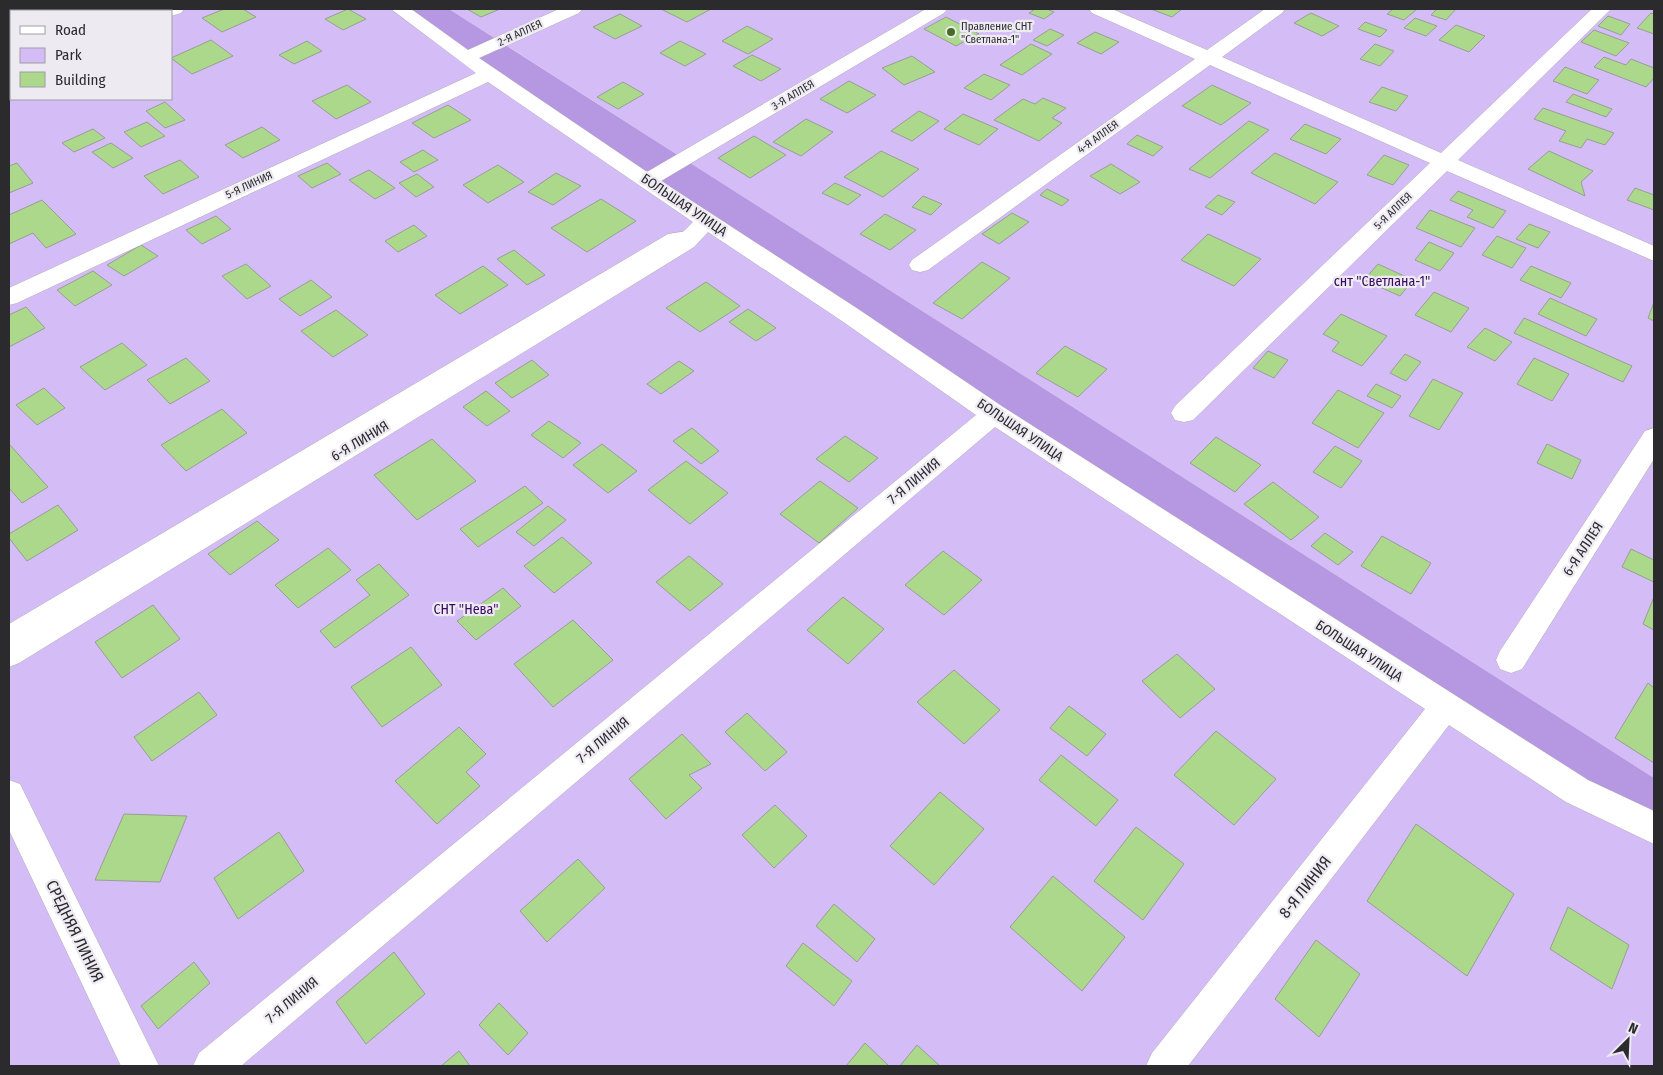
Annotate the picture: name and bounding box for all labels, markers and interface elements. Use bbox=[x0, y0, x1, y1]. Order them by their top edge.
legend bbox=[10, 10, 172, 100]
street label: 2-Я АЛЛЕЯ bbox=[496, 17, 544, 49]
place label: Правление СНТ "Светлана-1" bbox=[961, 20, 1033, 46]
text: Road bbox=[55, 21, 86, 39]
marker: Правление СНТ "Светлана-1" bbox=[945, 26, 957, 38]
text: Park bbox=[55, 46, 82, 64]
text: Building bbox=[55, 71, 106, 89]
street label: 3-Я АЛЛЕЯ bbox=[769, 77, 817, 113]
street label: 4-Я АЛЛЕЯ bbox=[1075, 118, 1121, 156]
street label: 5-Я ЛИНИЯ bbox=[224, 169, 274, 201]
street label: БОЛЬШАЯ УЛИЦА bbox=[638, 170, 731, 240]
street label: 5-Я АЛЛЕЯ bbox=[1371, 190, 1415, 232]
park label: снт "Светлана-1" bbox=[1334, 273, 1430, 290]
street label: БОЛЬШАЯ УЛИЦА bbox=[974, 395, 1067, 465]
street label: 6-Я ЛИНИЯ bbox=[328, 417, 392, 465]
street label: 7-Я ЛИНИЯ bbox=[884, 454, 944, 508]
street label: 6-Я АЛЛЕЯ bbox=[1559, 519, 1607, 579]
park label: СНТ "Нева" bbox=[434, 601, 498, 618]
street label: БОЛЬШАЯ УЛИЦА bbox=[1312, 617, 1406, 686]
street label: 7-Я ЛИНИЯ bbox=[573, 713, 633, 767]
street label: 8-Я ЛИНИЯ bbox=[1275, 852, 1335, 922]
street label: СРЕДНЯЯ ЛИНИЯ bbox=[42, 877, 108, 985]
street label: 7-Я ЛИНИЯ bbox=[262, 973, 322, 1027]
north arrow bbox=[1603, 1015, 1653, 1065]
text: N bbox=[1626, 1019, 1640, 1038]

